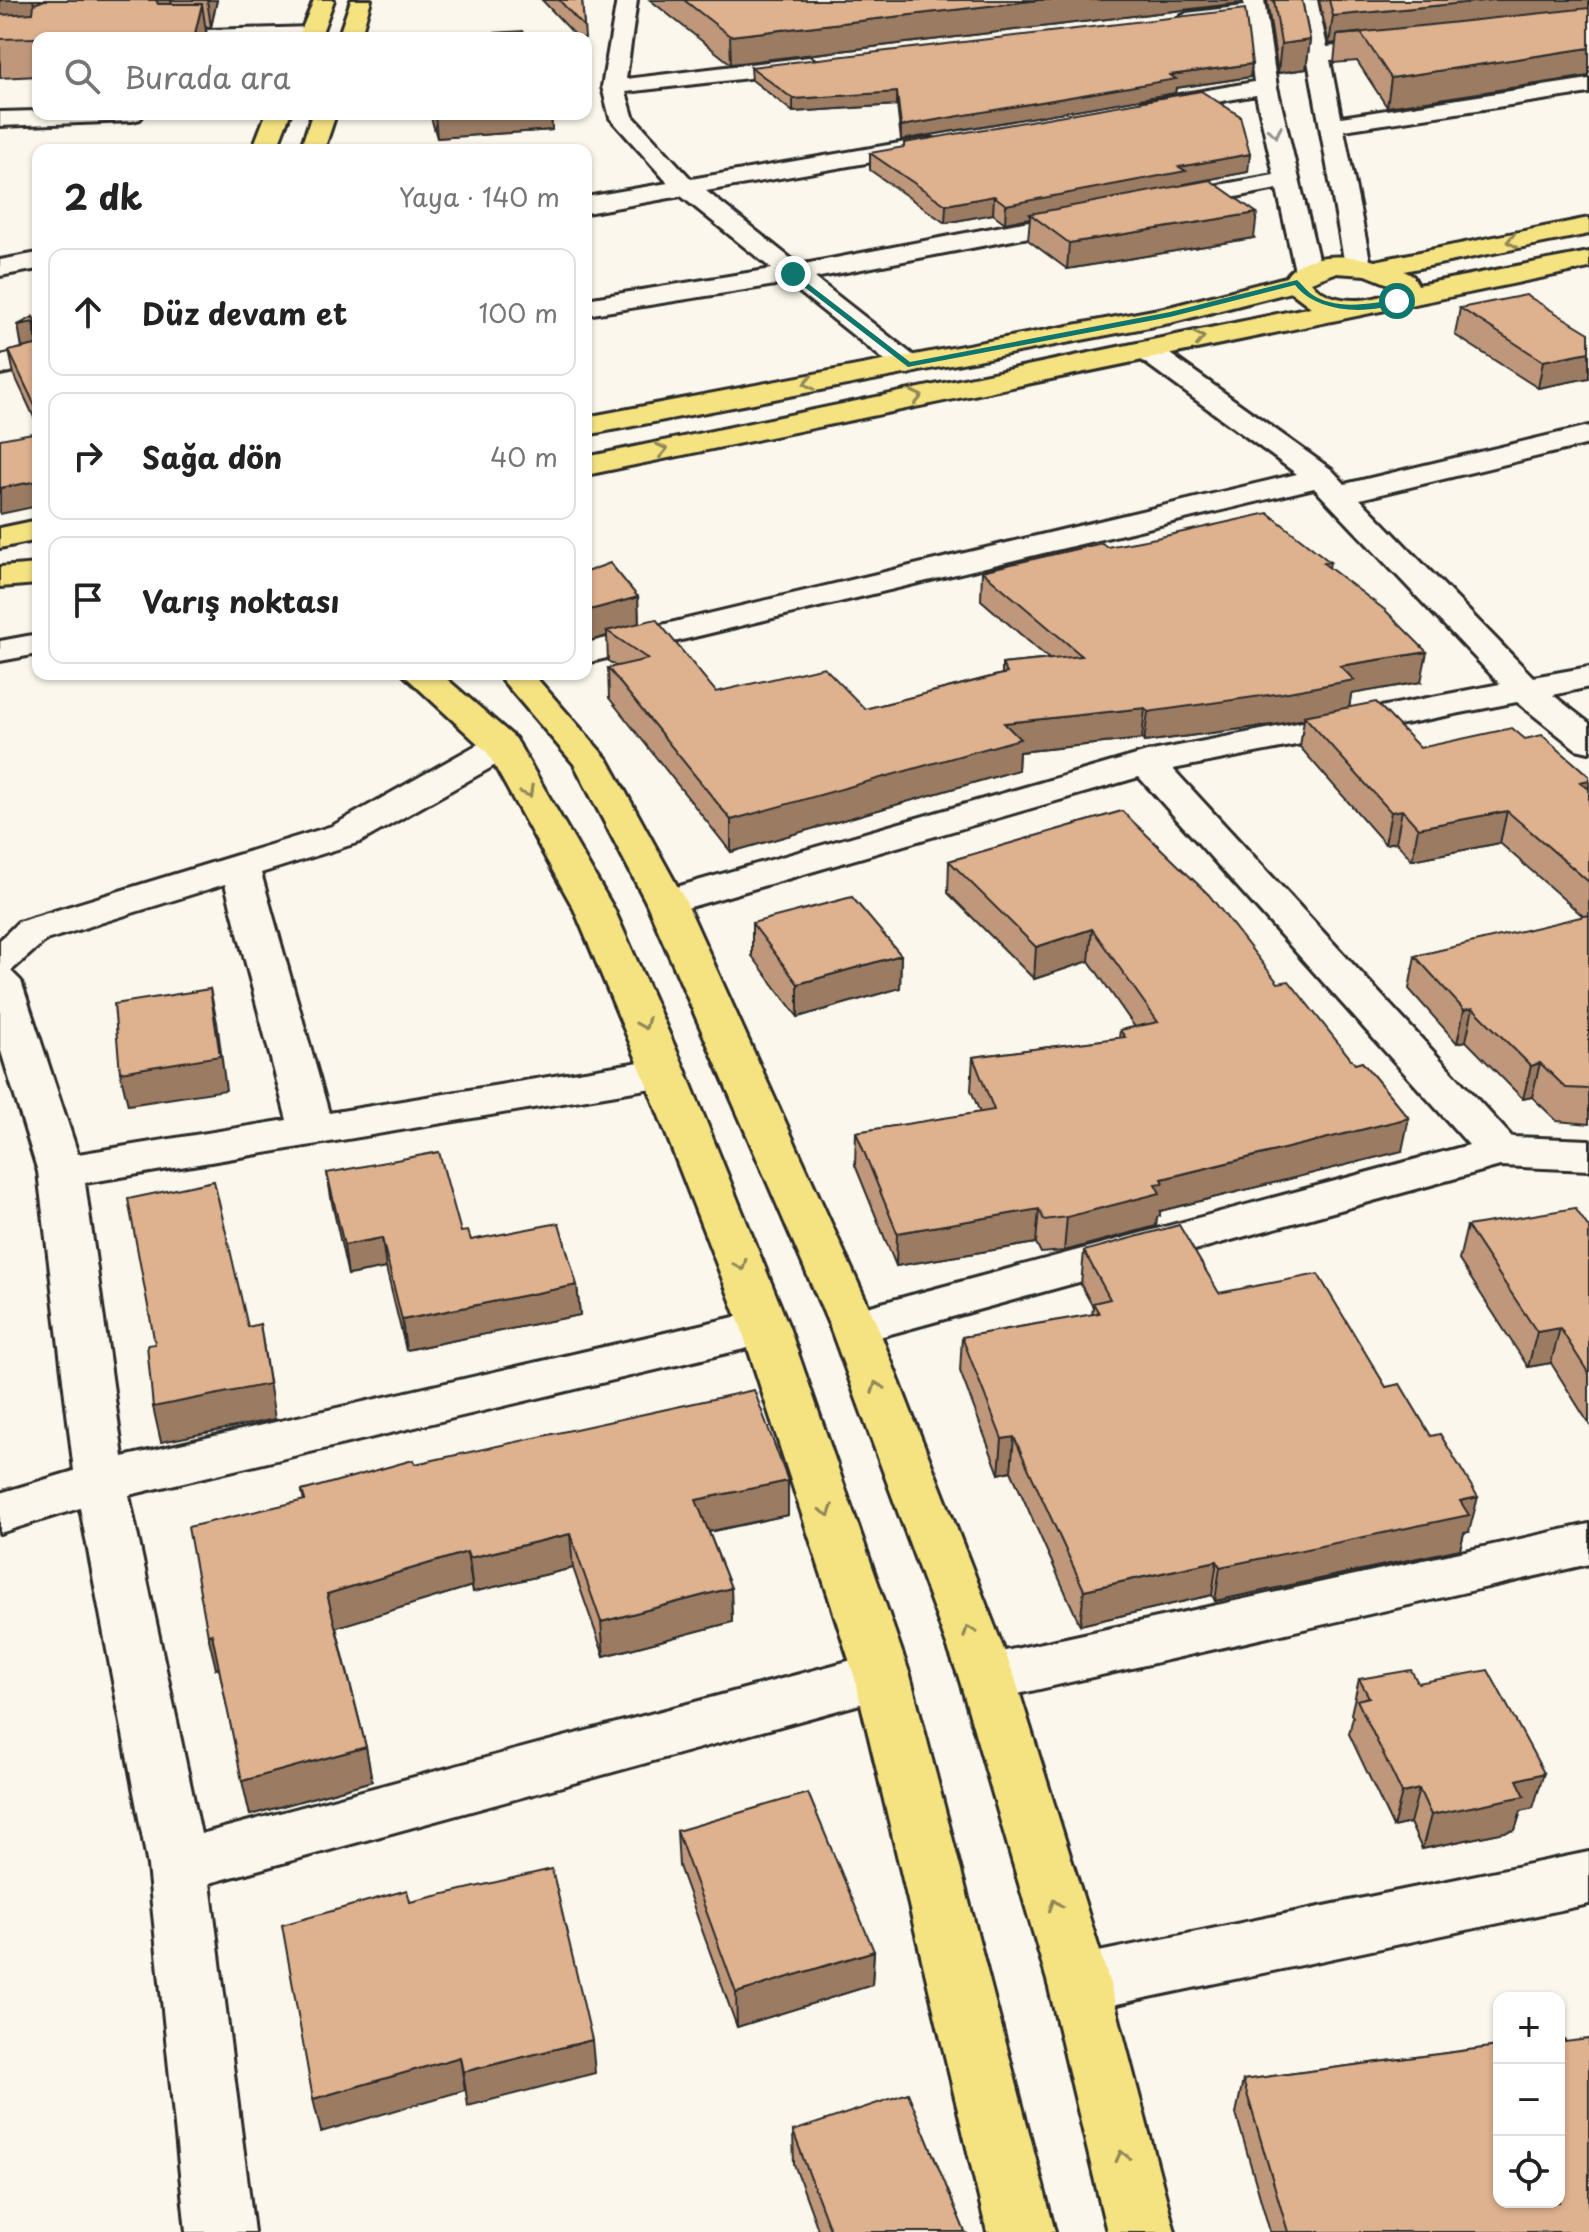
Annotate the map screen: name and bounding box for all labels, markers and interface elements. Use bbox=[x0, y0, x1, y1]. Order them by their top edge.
search box bbox=[32, 32, 592, 120]
icon: search bbox=[60, 54, 104, 98]
text: Burada ara bbox=[124, 54, 290, 99]
one-way arrow bbox=[1266, 125, 1283, 139]
text: 2 dk bbox=[64, 170, 142, 222]
text: Yaya · 140 m bbox=[399, 177, 560, 216]
one-way arrow bbox=[1506, 232, 1519, 249]
route end bbox=[775, 256, 811, 292]
route start bbox=[1379, 283, 1415, 319]
icon: ahead bbox=[66, 290, 110, 334]
text: Düz devam et bbox=[142, 290, 347, 335]
text: 100 m bbox=[478, 293, 558, 332]
one-way arrow bbox=[1192, 330, 1205, 347]
one-way arrow bbox=[803, 374, 816, 391]
one-way arrow bbox=[910, 390, 924, 407]
icon: right bbox=[66, 434, 110, 478]
text: Sağa dön bbox=[142, 434, 282, 479]
text: 40 m bbox=[490, 437, 558, 476]
one-way arrow bbox=[655, 442, 669, 459]
icon: arrive bbox=[66, 578, 110, 622]
text: Varış noktası bbox=[142, 578, 339, 623]
one-way arrow bbox=[518, 783, 534, 797]
one-way arrow bbox=[634, 1016, 650, 1030]
one-way arrow bbox=[731, 1257, 747, 1271]
one-way arrow bbox=[870, 1381, 887, 1395]
one-way arrow bbox=[817, 1503, 833, 1517]
one-way arrow bbox=[962, 1624, 979, 1638]
one-way arrow bbox=[1048, 1899, 1064, 1913]
map controls bbox=[1493, 1992, 1565, 2208]
button: + bbox=[1493, 1992, 1565, 2064]
button: − bbox=[1493, 2064, 1565, 2136]
button: locate bbox=[1493, 2136, 1565, 2208]
one-way arrow bbox=[1115, 2150, 1132, 2164]

